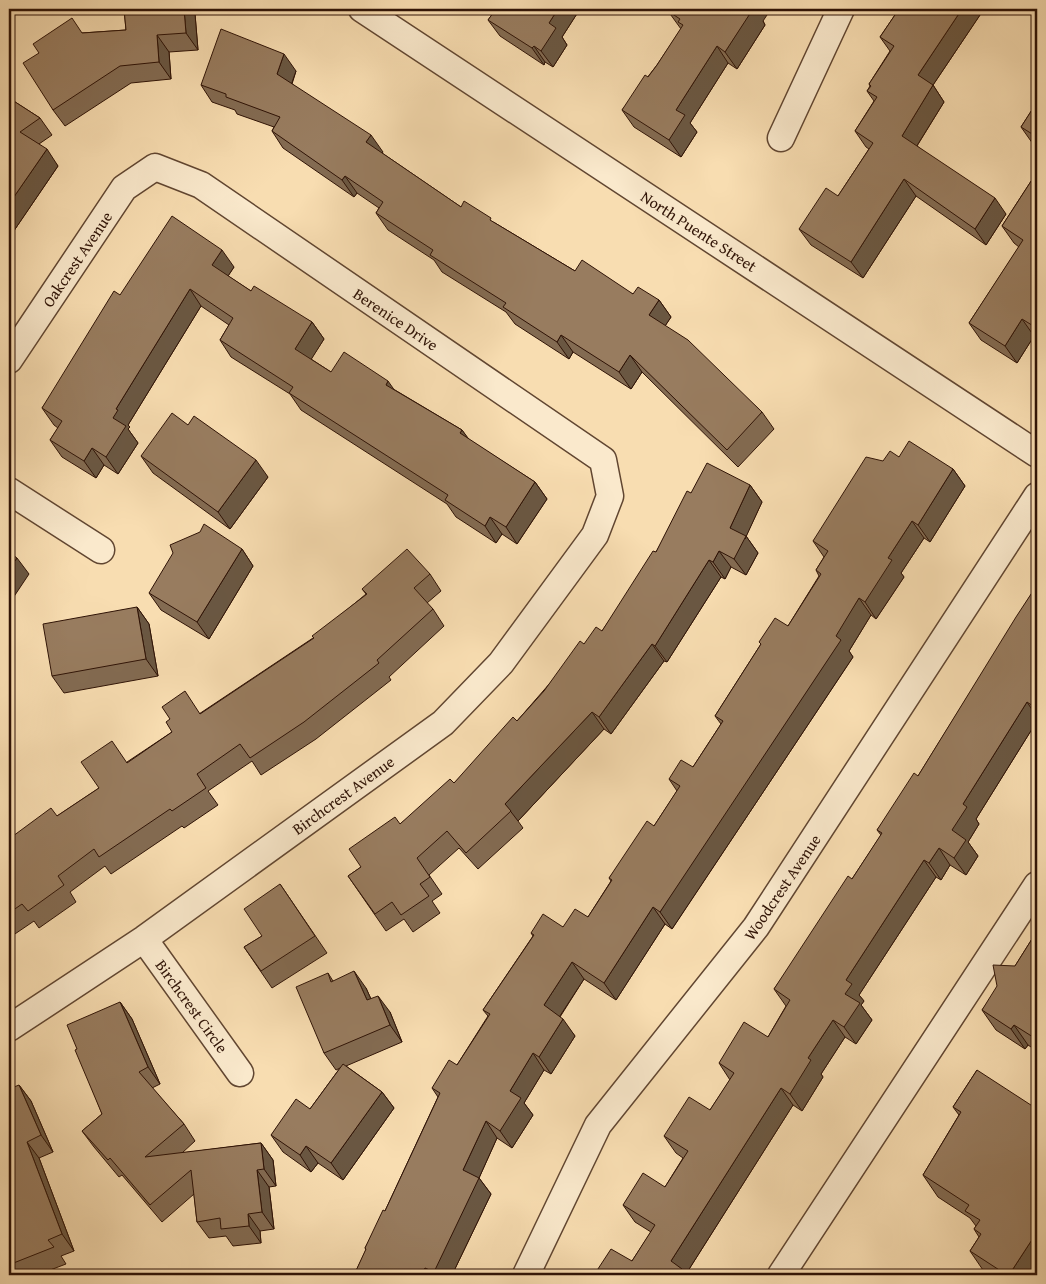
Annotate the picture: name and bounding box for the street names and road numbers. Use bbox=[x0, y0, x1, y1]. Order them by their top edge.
street label: North Puente Street bbox=[636, 184, 762, 278]
street label: Oakcrest Avenue bbox=[36, 206, 118, 312]
street label: Berenice Drive bbox=[349, 282, 443, 356]
street label: Birchcrest Avenue bbox=[287, 750, 399, 840]
street label: Woodcrest Avenue bbox=[738, 829, 826, 945]
street label: Birchcrest Circle bbox=[150, 954, 234, 1058]

